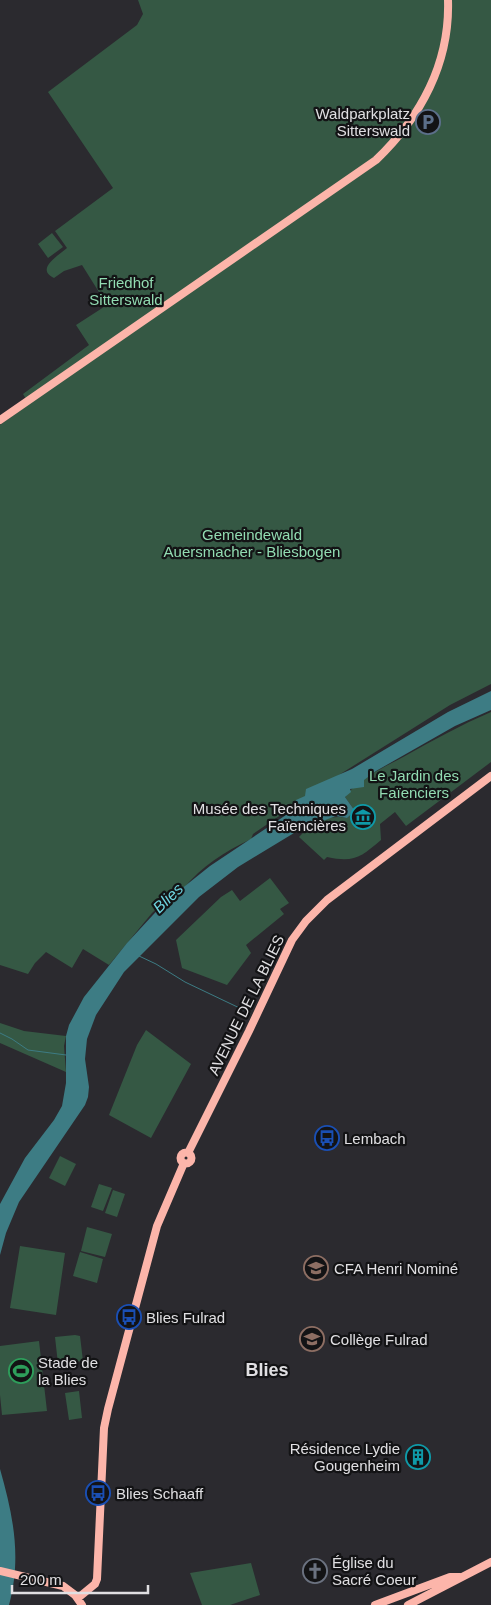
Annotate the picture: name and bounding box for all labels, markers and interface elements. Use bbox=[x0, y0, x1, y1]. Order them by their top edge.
place label: Waldparkplatz Sitterswald bbox=[316, 105, 410, 139]
parking icon: Waldparkplatz Sitterswald bbox=[415, 109, 441, 135]
park label: Friedhof Sitterswald bbox=[89, 274, 163, 308]
park label: Gemeindewald Auersmacher - Bliesbogen bbox=[164, 526, 340, 560]
park label: Le Jardin des Faïenciers bbox=[369, 767, 459, 801]
place label: Musée des Techniques Faïencières bbox=[193, 800, 346, 834]
museum icon: Musée des Techniques Faïencières bbox=[350, 804, 376, 830]
water label: Blies bbox=[150, 880, 186, 916]
street label: AVENUE DE LA BLIES bbox=[205, 932, 287, 1078]
bus stop icon: Lembach bbox=[314, 1125, 340, 1151]
place label: Lembach bbox=[344, 1130, 406, 1147]
school or university icon: CFA Henri Nominé bbox=[303, 1255, 329, 1281]
place label: CFA Henri Nominé bbox=[334, 1260, 458, 1277]
bus stop icon: Blies Fulrad bbox=[116, 1304, 142, 1330]
place label: Blies Fulrad bbox=[146, 1309, 225, 1326]
school or university icon: Collège Fulrad bbox=[299, 1326, 325, 1352]
place label: Collège Fulrad bbox=[330, 1331, 428, 1348]
place label: Stade de la Blies bbox=[38, 1354, 98, 1388]
sports icon: Stade de la Blies bbox=[8, 1358, 34, 1384]
district label: Blies bbox=[245, 1360, 289, 1380]
place label: Résidence Lydie Gougenheim bbox=[290, 1440, 400, 1474]
building icon: Résidence Lydie Gougenheim bbox=[405, 1444, 431, 1470]
bus stop icon: Blies Schaaff bbox=[85, 1480, 111, 1506]
place label: Blies Schaaff bbox=[116, 1485, 204, 1502]
place label: Église du Sacré Coeur bbox=[332, 1554, 416, 1588]
church icon: Église du Sacré Coeur bbox=[302, 1558, 328, 1584]
scale bar bbox=[12, 1562, 149, 1594]
text: 200 m bbox=[20, 1571, 62, 1588]

